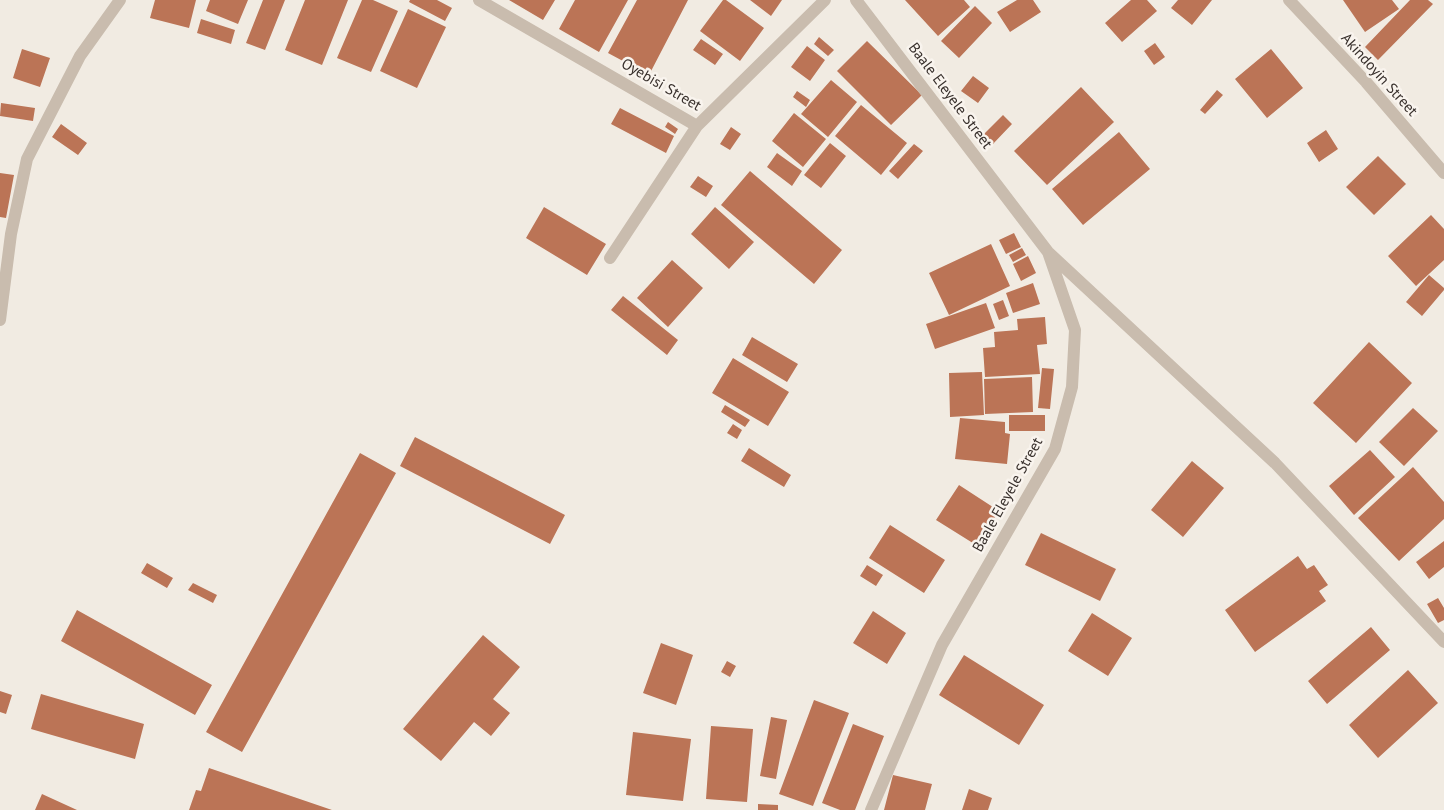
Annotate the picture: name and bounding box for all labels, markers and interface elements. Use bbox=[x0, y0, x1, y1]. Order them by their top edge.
street label: Akindoyin Street bbox=[1337, 30, 1421, 120]
street label: Baale Eleyele Street bbox=[904, 39, 996, 153]
street label: Oyebisi Street bbox=[618, 55, 704, 115]
street label: Baale Eleyele Street bbox=[969, 435, 1047, 555]

